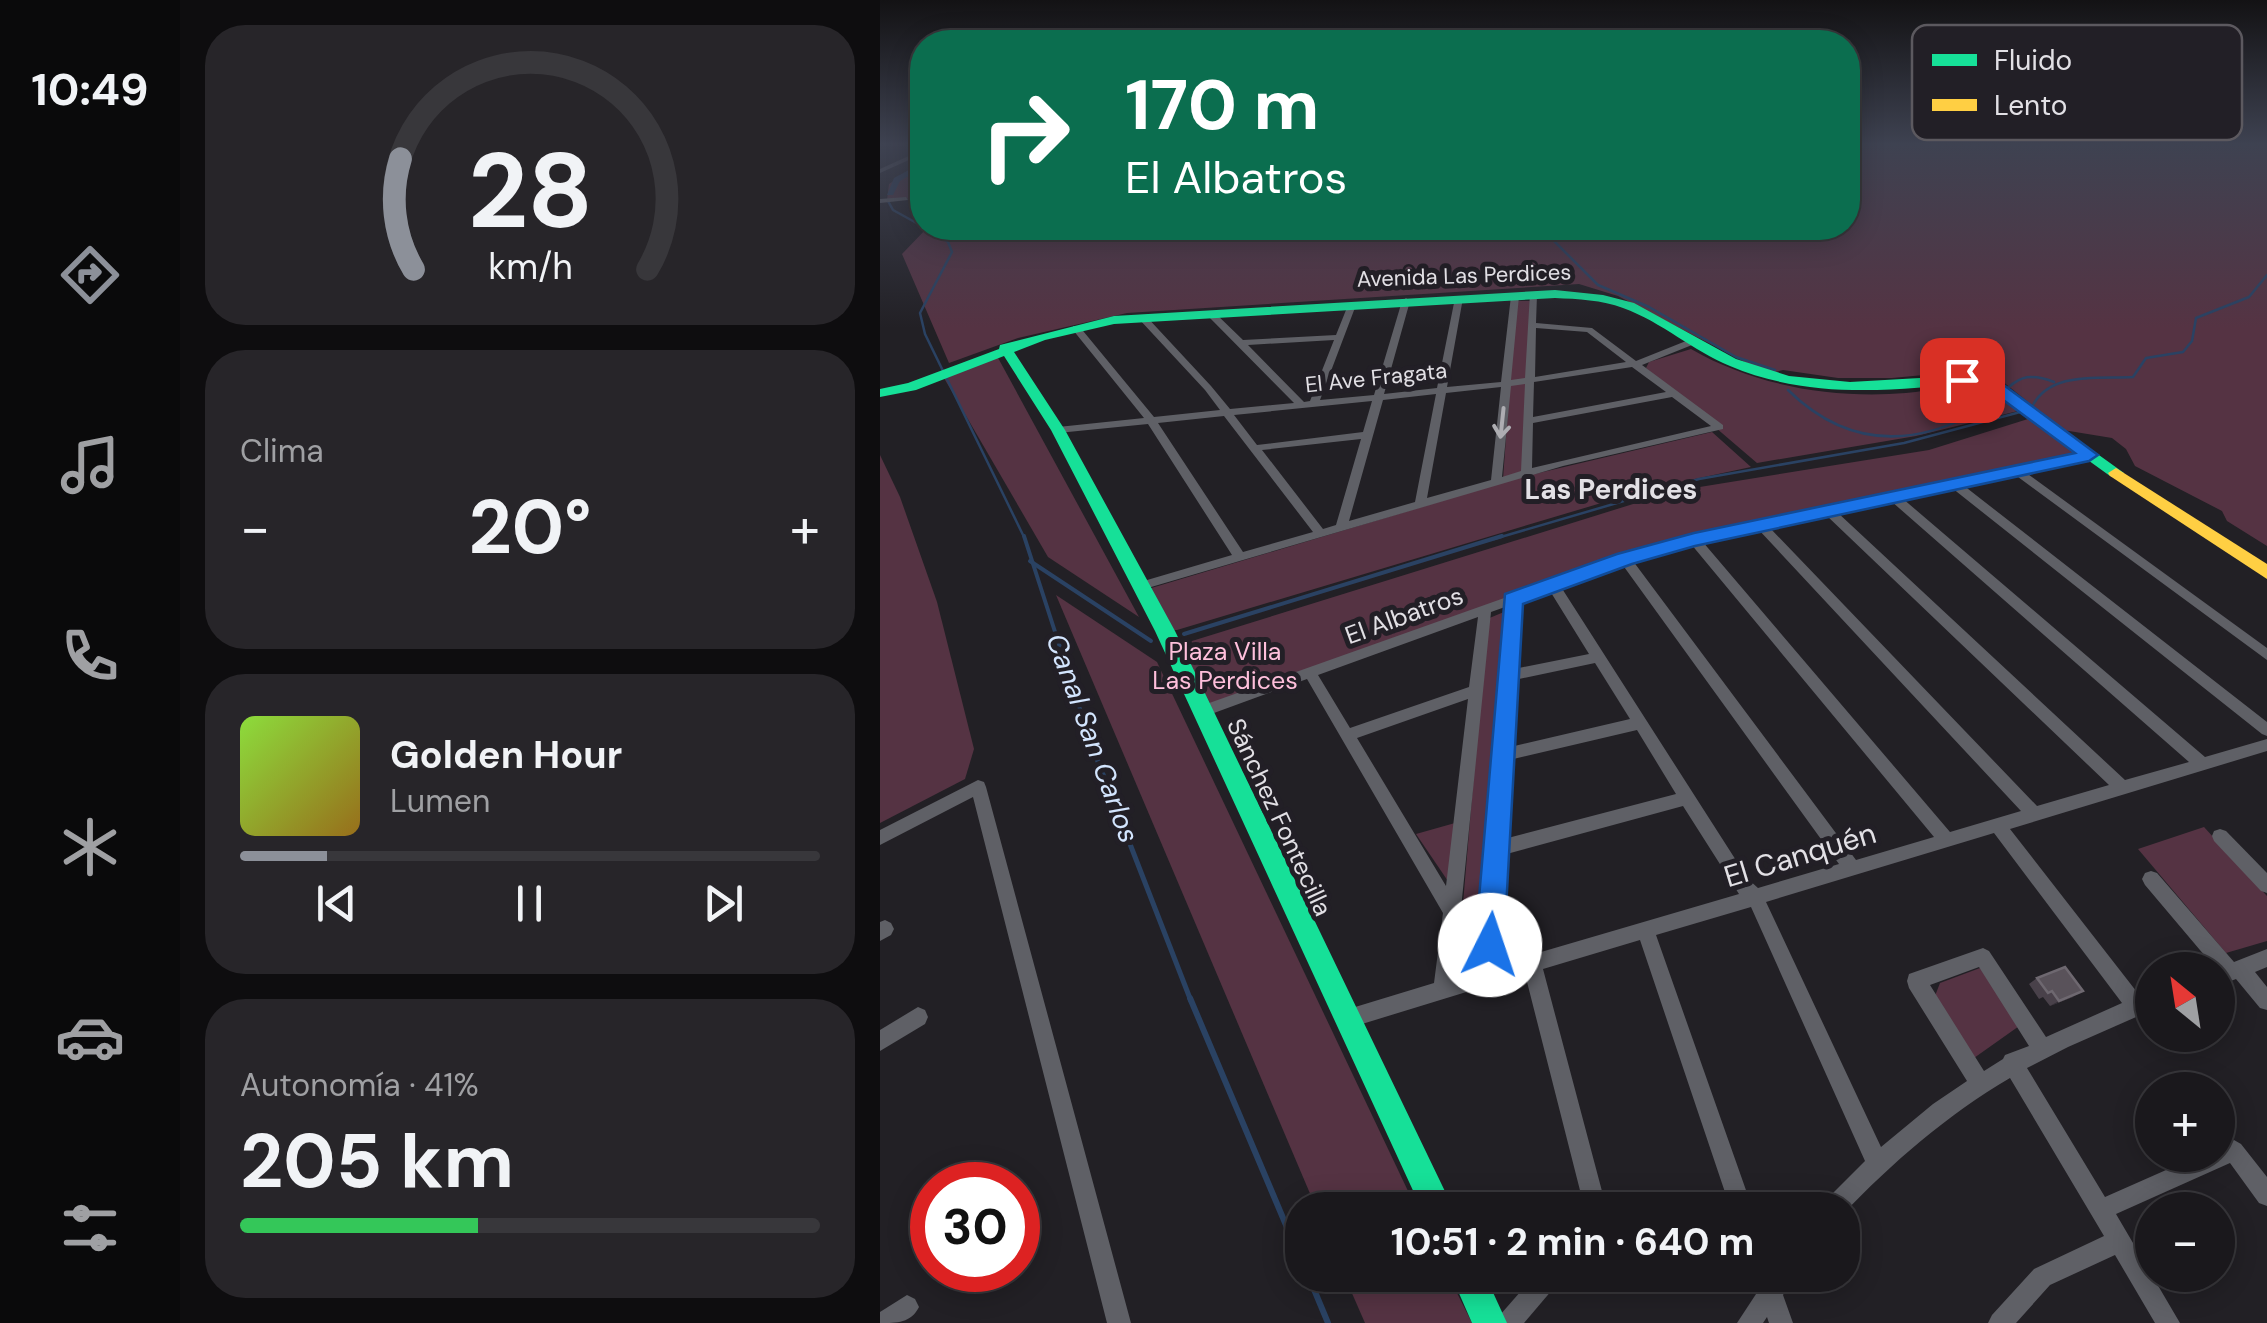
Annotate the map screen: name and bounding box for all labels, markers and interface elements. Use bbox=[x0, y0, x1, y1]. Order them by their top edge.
legend bbox=[1912, 25, 2242, 140]
text: Fluido bbox=[1994, 42, 2072, 79]
text: 10:49 bbox=[31, 60, 149, 119]
text: 170 m bbox=[1125, 60, 1319, 151]
icon: right bbox=[960, 70, 1090, 200]
text: Lento bbox=[1994, 87, 2067, 124]
text: 28 bbox=[467, 124, 593, 259]
text: El Albatros bbox=[1125, 148, 1347, 207]
icon: directions bbox=[55, 240, 125, 310]
text: km/h bbox=[488, 244, 572, 290]
street label: Avenida Las Perdices bbox=[1356, 257, 1572, 294]
pin bbox=[1920, 338, 2005, 423]
icon: arrive bbox=[1935, 353, 1990, 408]
street label: El Ave Fragata bbox=[1304, 356, 1448, 399]
one-way arrow bbox=[1492, 407, 1511, 439]
icon: music bbox=[55, 430, 125, 500]
text: Clima bbox=[240, 430, 324, 472]
district label: Las Perdices bbox=[1525, 471, 1697, 508]
text: 20° bbox=[469, 479, 592, 576]
text: − bbox=[240, 492, 270, 564]
text: + bbox=[790, 492, 820, 564]
street label: El Albatros bbox=[1341, 579, 1468, 652]
icon: phone bbox=[55, 621, 125, 691]
water label: Canal San Carlos bbox=[1038, 628, 1148, 848]
park label: Plaza Villa Las Perdices bbox=[1152, 635, 1298, 697]
street label: Sánchez Fontecilla bbox=[1219, 713, 1340, 921]
text: Golden Hour bbox=[390, 730, 622, 780]
text: Lumen bbox=[390, 780, 490, 822]
icon: climate bbox=[55, 812, 125, 882]
street label: El Canquén bbox=[1719, 813, 1881, 896]
icon: previous bbox=[309, 876, 364, 931]
icon: pause bbox=[502, 876, 557, 931]
icon: next bbox=[696, 876, 751, 931]
position arrow bbox=[1438, 893, 1542, 997]
north arrow bbox=[2135, 952, 2235, 1052]
map controls bbox=[2135, 952, 2235, 1292]
icon: car bbox=[55, 1002, 125, 1072]
text: Autonomía · 41% bbox=[240, 1064, 479, 1106]
button: + bbox=[2135, 1072, 2235, 1172]
text: 205 km bbox=[240, 1113, 514, 1210]
speed limit sign: 30 bbox=[910, 1162, 1040, 1292]
button: − bbox=[2135, 1192, 2235, 1292]
icon: filters bbox=[55, 1193, 125, 1263]
text: 10:51 · 2 min · 640 m bbox=[1391, 1217, 1754, 1267]

